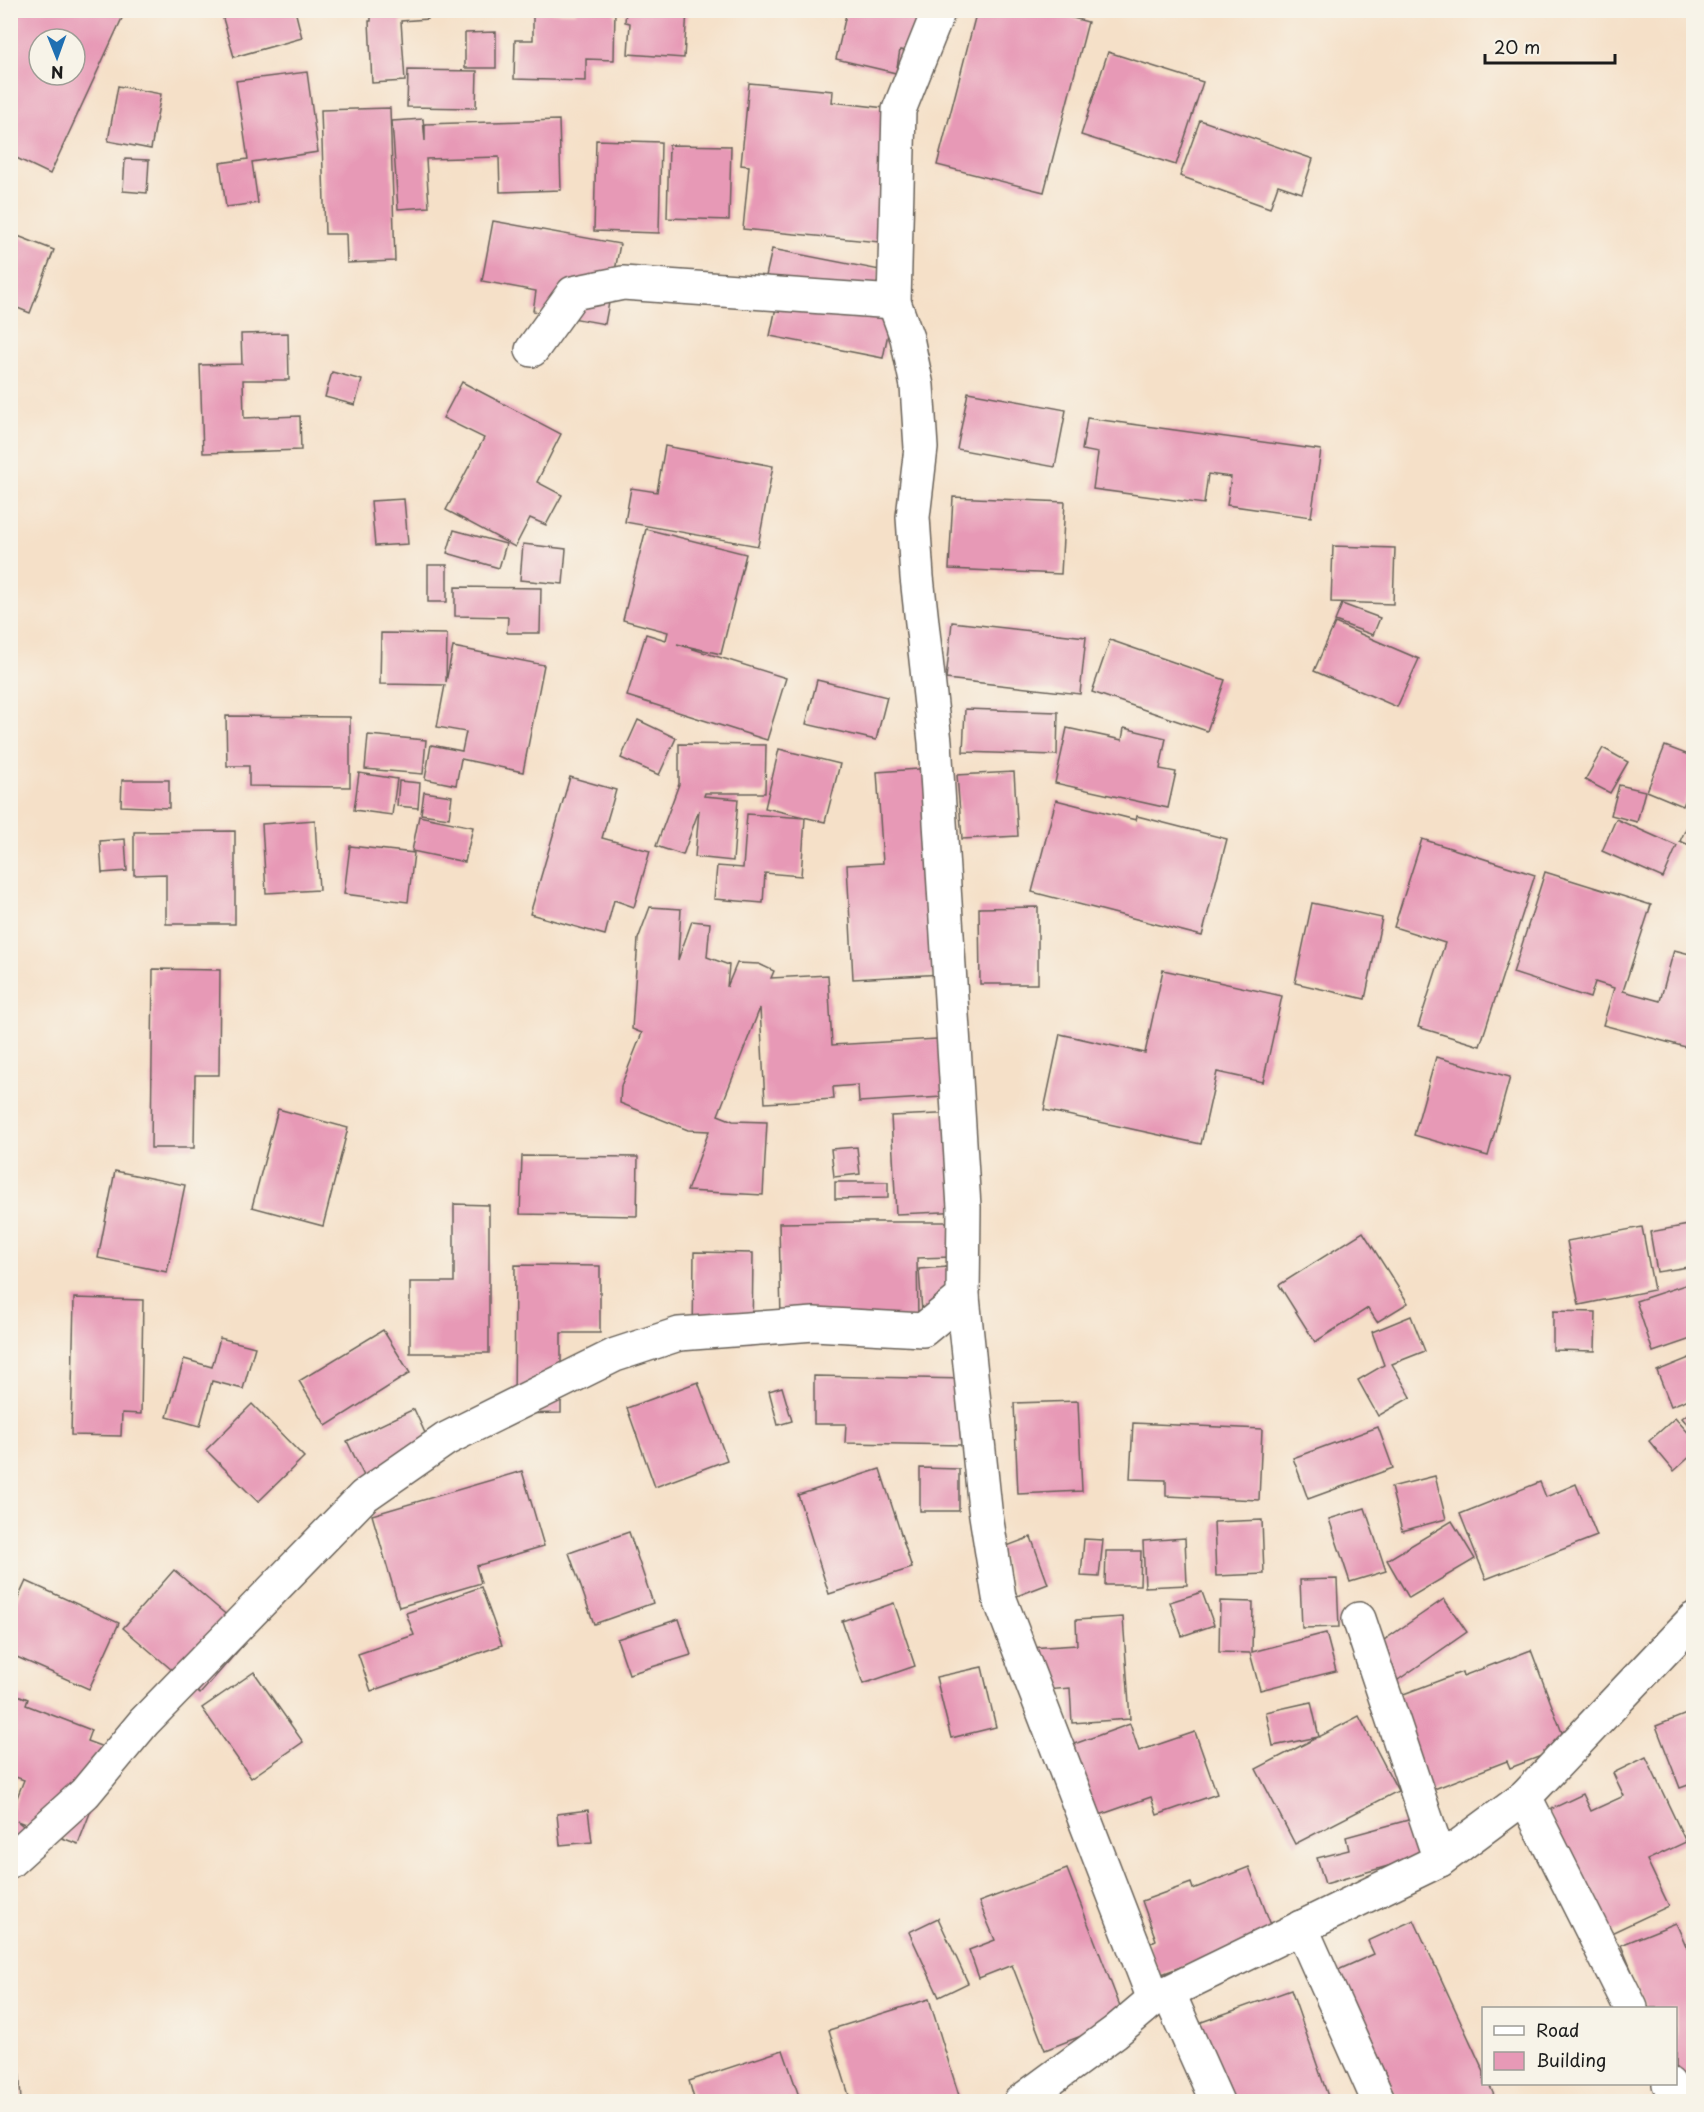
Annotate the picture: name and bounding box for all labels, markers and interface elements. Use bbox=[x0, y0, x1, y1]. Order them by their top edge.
north arrow bbox=[27, 27, 87, 87]
scale bar bbox=[1485, 27, 1616, 65]
text: 20 m bbox=[1494, 33, 1540, 60]
text: N bbox=[51, 61, 64, 85]
legend bbox=[1482, 2007, 1677, 2085]
text: Road bbox=[1536, 2016, 1580, 2043]
text: Building bbox=[1536, 2046, 1606, 2073]

